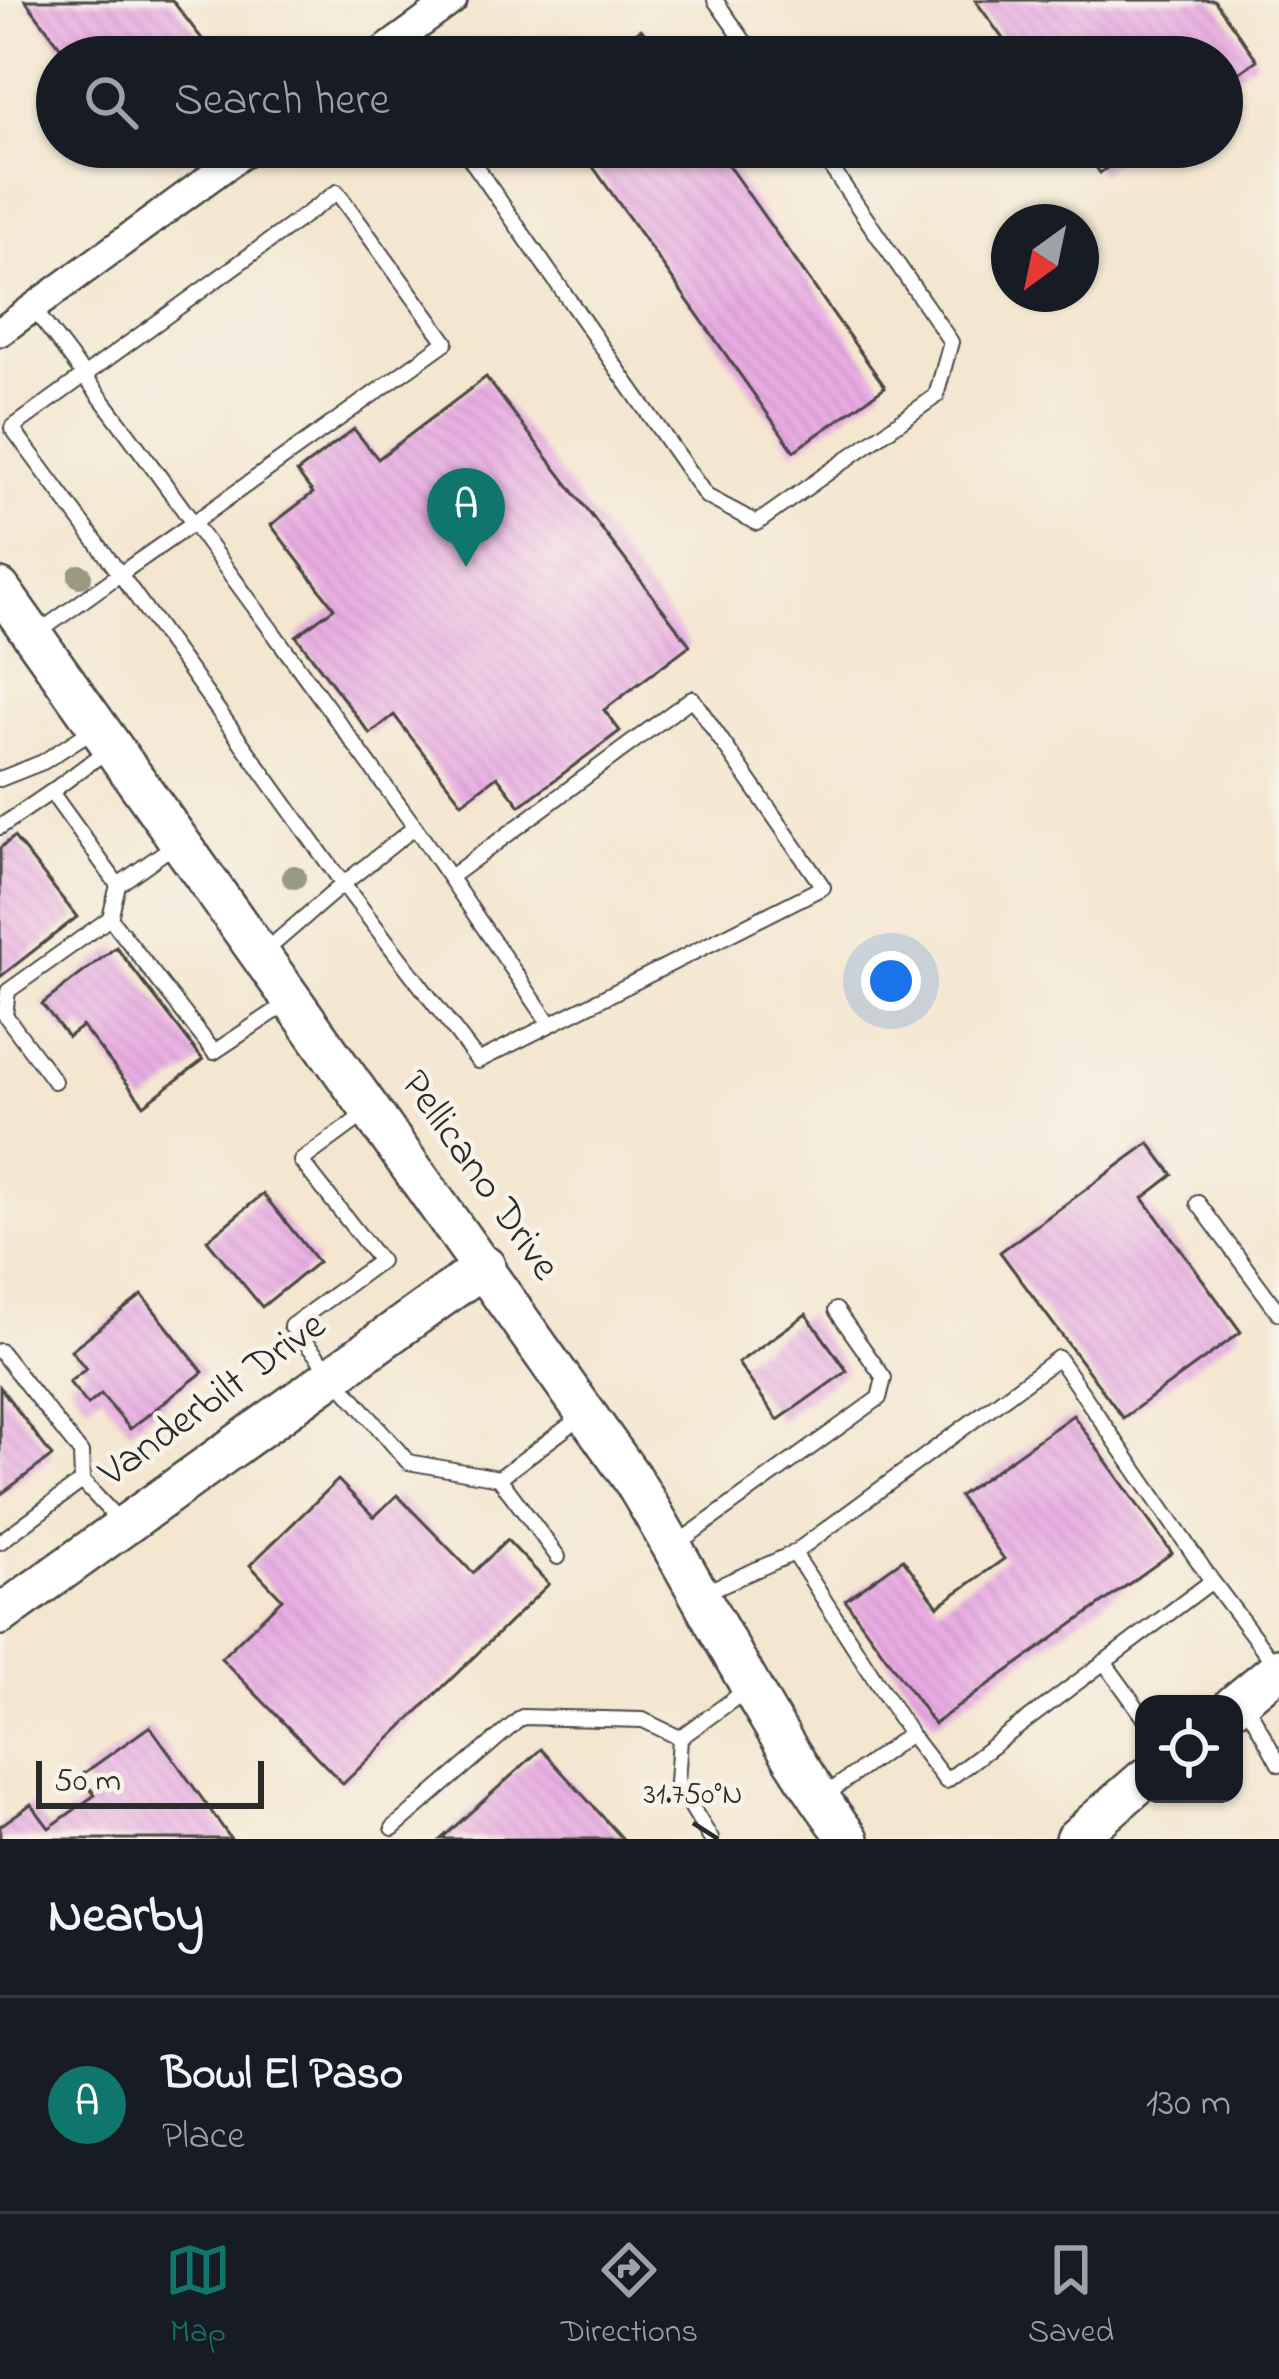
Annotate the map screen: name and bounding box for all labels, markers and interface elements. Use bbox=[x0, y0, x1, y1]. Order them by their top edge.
search box bbox=[36, 36, 1243, 168]
icon: search bbox=[78, 69, 144, 135]
text: Search here bbox=[174, 69, 390, 135]
north arrow bbox=[991, 204, 1099, 312]
pin: A bbox=[427, 468, 505, 567]
your location bbox=[861, 951, 921, 1011]
street label: Pellicano Drive bbox=[384, 1058, 574, 1294]
street label: Vanderbilt Drive bbox=[86, 1297, 339, 1504]
map controls bbox=[1135, 1695, 1243, 1803]
button: locate bbox=[1135, 1695, 1243, 1803]
scale bar bbox=[36, 1755, 264, 1808]
text: 50 m bbox=[54, 1758, 121, 1806]
text: 31.750°N bbox=[644, 1774, 742, 1818]
text: Nearby bbox=[48, 1880, 204, 1955]
text: Bowl El Paso bbox=[162, 2043, 403, 2109]
text: A bbox=[75, 2076, 99, 2133]
text: 130 m bbox=[1146, 2076, 1231, 2133]
text: Place bbox=[162, 2109, 245, 2166]
tab: Map bbox=[165, 2237, 231, 2357]
tab: Directions bbox=[561, 2237, 698, 2357]
tab: Saved bbox=[1028, 2237, 1114, 2357]

